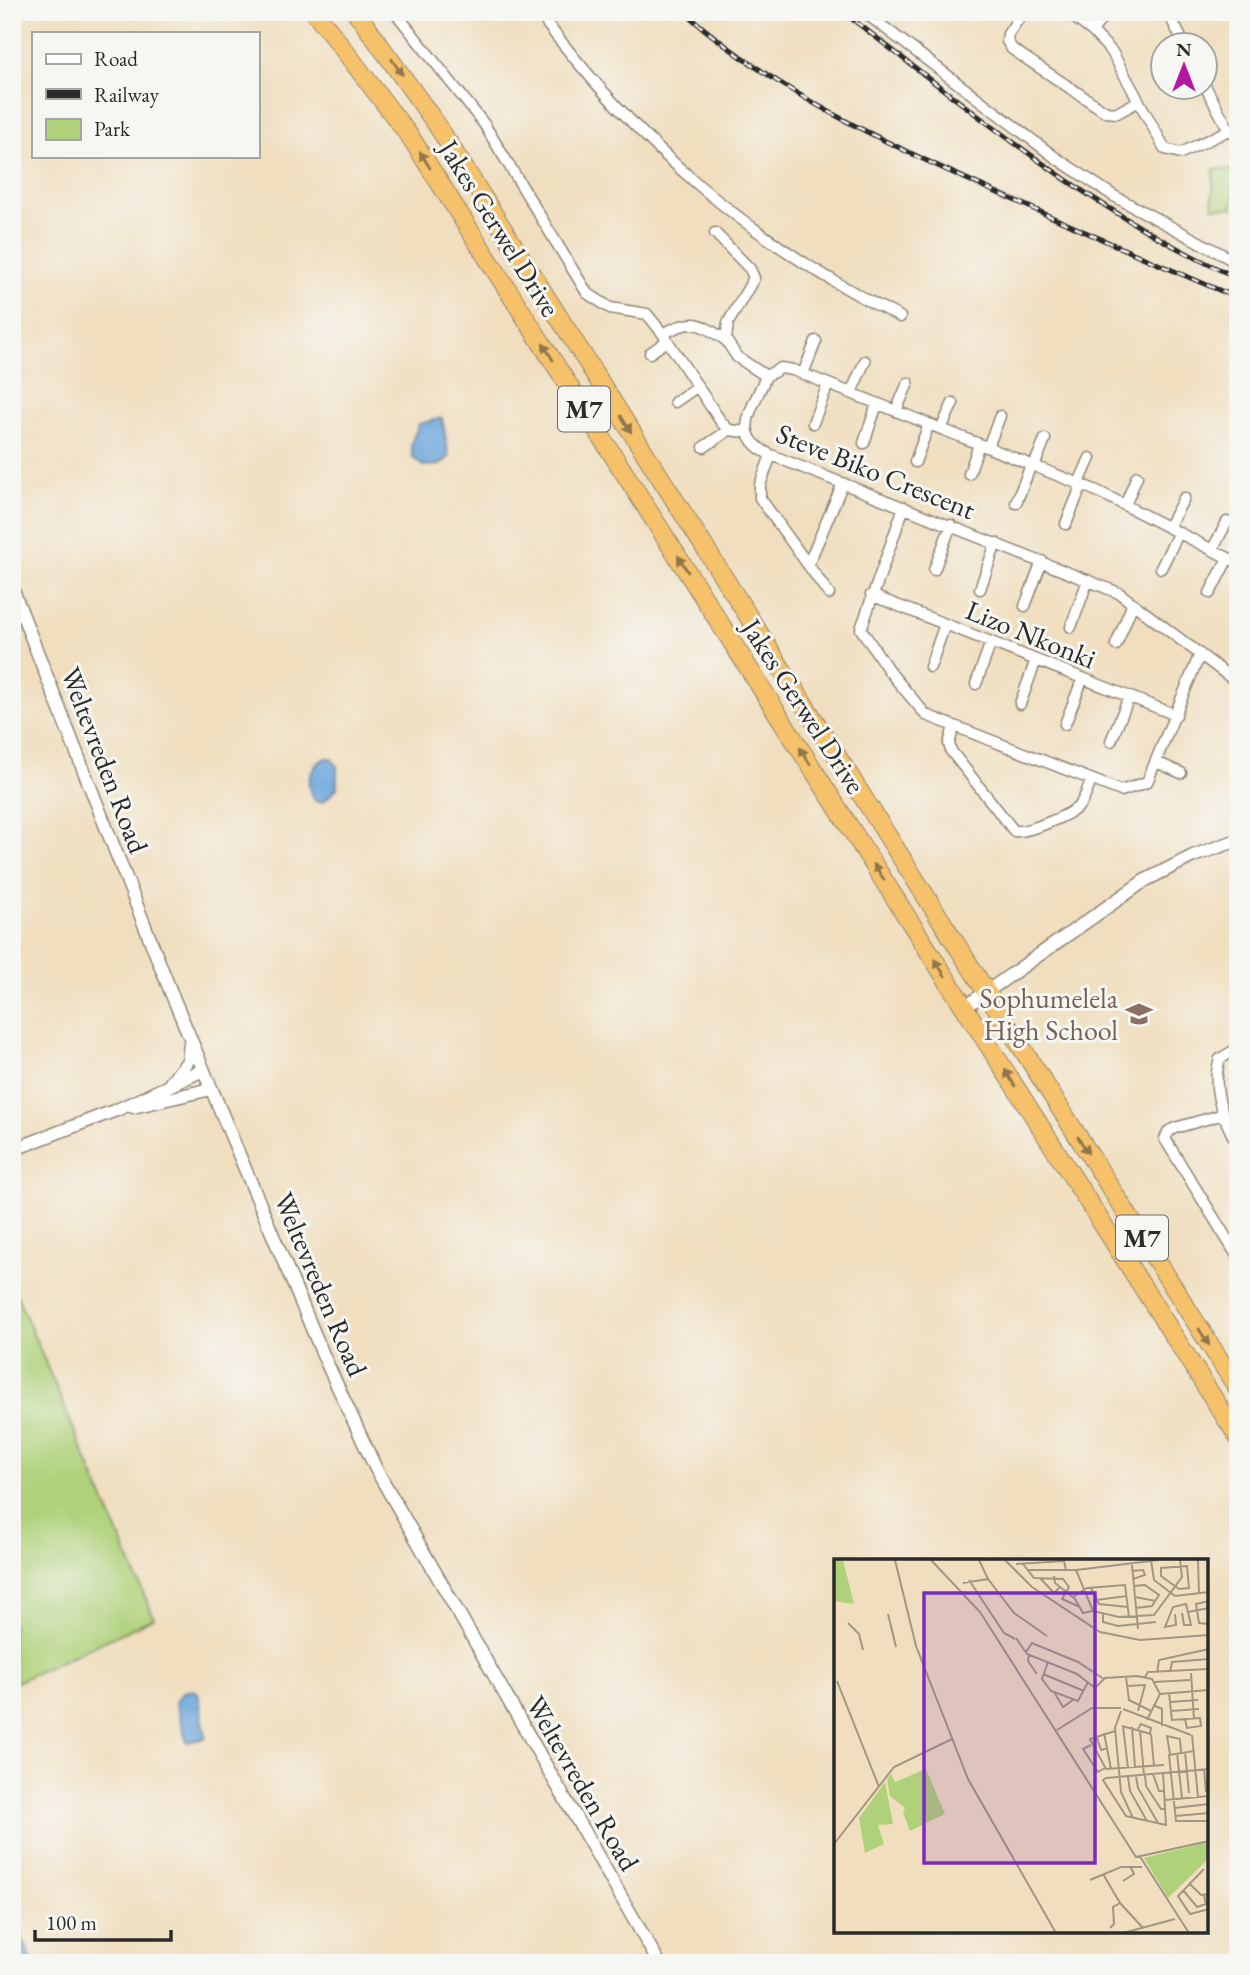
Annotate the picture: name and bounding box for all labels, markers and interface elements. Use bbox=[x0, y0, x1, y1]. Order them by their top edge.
legend bbox=[32, 32, 259, 158]
north arrow bbox=[1148, 32, 1218, 102]
text: N bbox=[1176, 37, 1192, 62]
text: Road bbox=[94, 45, 138, 72]
one-way arrow bbox=[390, 58, 403, 77]
text: Railway bbox=[94, 81, 160, 108]
text: Park bbox=[94, 115, 131, 142]
street label: Jakes Gerwel Drive bbox=[430, 131, 569, 323]
one-way arrow bbox=[419, 150, 432, 170]
one-way arrow bbox=[541, 342, 554, 362]
road number: M7 bbox=[558, 386, 610, 432]
one-way arrow bbox=[619, 414, 632, 433]
street label: Steve Biko Crescent bbox=[771, 415, 981, 527]
one-way arrow bbox=[677, 555, 690, 574]
street label: Lizo Nkonki bbox=[961, 592, 1101, 676]
street label: Jakes Gerwel Drive bbox=[733, 610, 874, 800]
street label: Weltevreden Road bbox=[53, 662, 157, 859]
one-way arrow bbox=[799, 747, 812, 766]
one-way arrow bbox=[872, 863, 886, 881]
one-way arrow bbox=[934, 958, 947, 978]
place label: Sophumelela High School bbox=[980, 980, 1119, 1048]
school or university icon: Sophumelela High School bbox=[1124, 999, 1154, 1029]
one-way arrow bbox=[1003, 1068, 1016, 1087]
one-way arrow bbox=[1076, 1135, 1089, 1154]
street label: Weltevreden Road bbox=[266, 1187, 376, 1382]
road number: M7 bbox=[1116, 1216, 1168, 1260]
one-way arrow bbox=[1198, 1327, 1211, 1347]
inset map bbox=[834, 1559, 1208, 1933]
street label: Weltevreden Road bbox=[518, 1689, 648, 1878]
scale bar bbox=[35, 1898, 172, 1942]
text: 100 m bbox=[46, 1909, 97, 1936]

